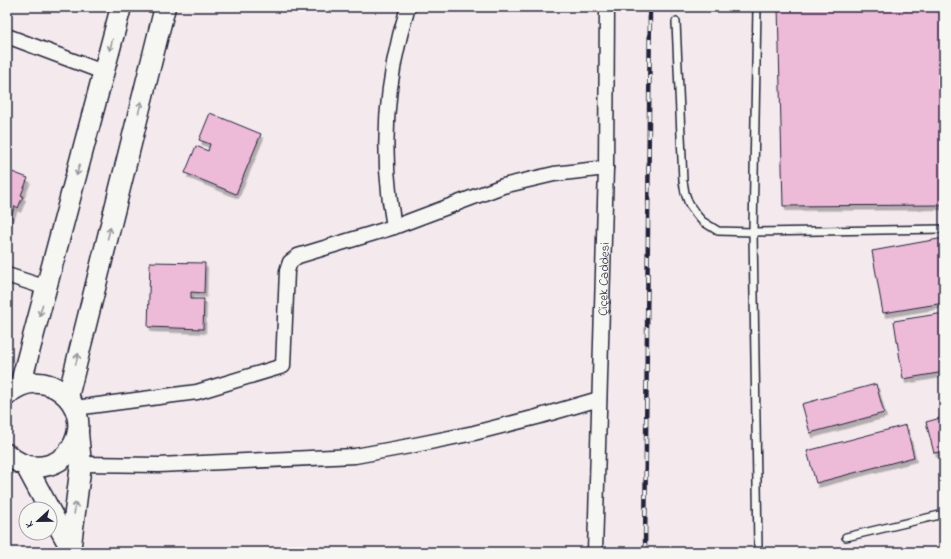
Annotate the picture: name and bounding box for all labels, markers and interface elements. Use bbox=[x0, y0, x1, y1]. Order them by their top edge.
one-way arrow bbox=[107, 38, 114, 51]
one-way arrow bbox=[137, 100, 144, 113]
one-way arrow bbox=[73, 163, 81, 176]
one-way arrow bbox=[105, 227, 113, 240]
street label: Çiçek Caddesi bbox=[594, 242, 615, 316]
one-way arrow bbox=[37, 303, 44, 316]
one-way arrow bbox=[74, 353, 82, 366]
north arrow bbox=[18, 501, 58, 541]
one-way arrow bbox=[71, 502, 79, 515]
text: K bbox=[21, 518, 38, 530]

